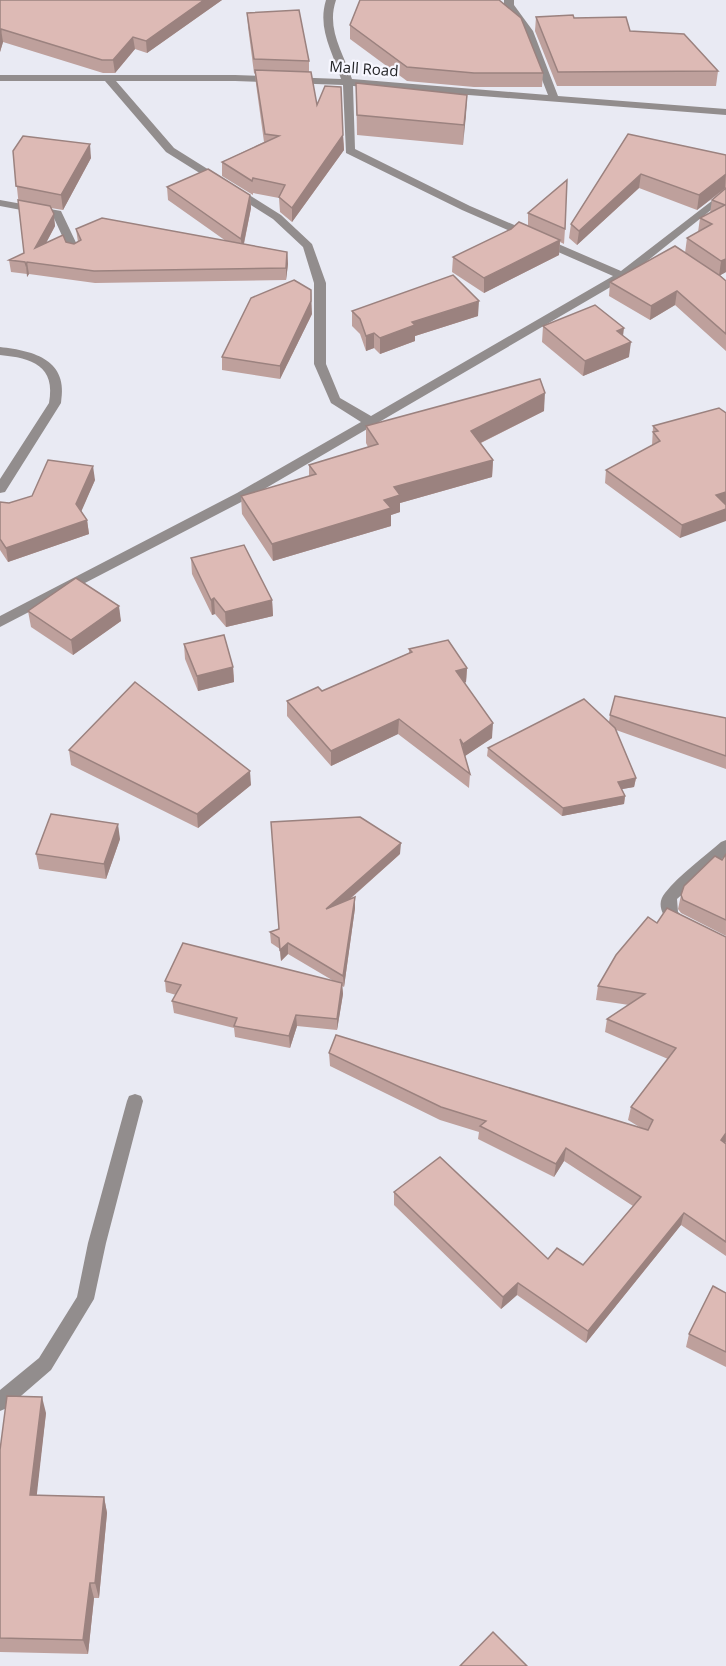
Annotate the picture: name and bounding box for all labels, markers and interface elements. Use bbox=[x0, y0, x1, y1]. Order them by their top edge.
street label: Mall Road bbox=[329, 56, 399, 80]

